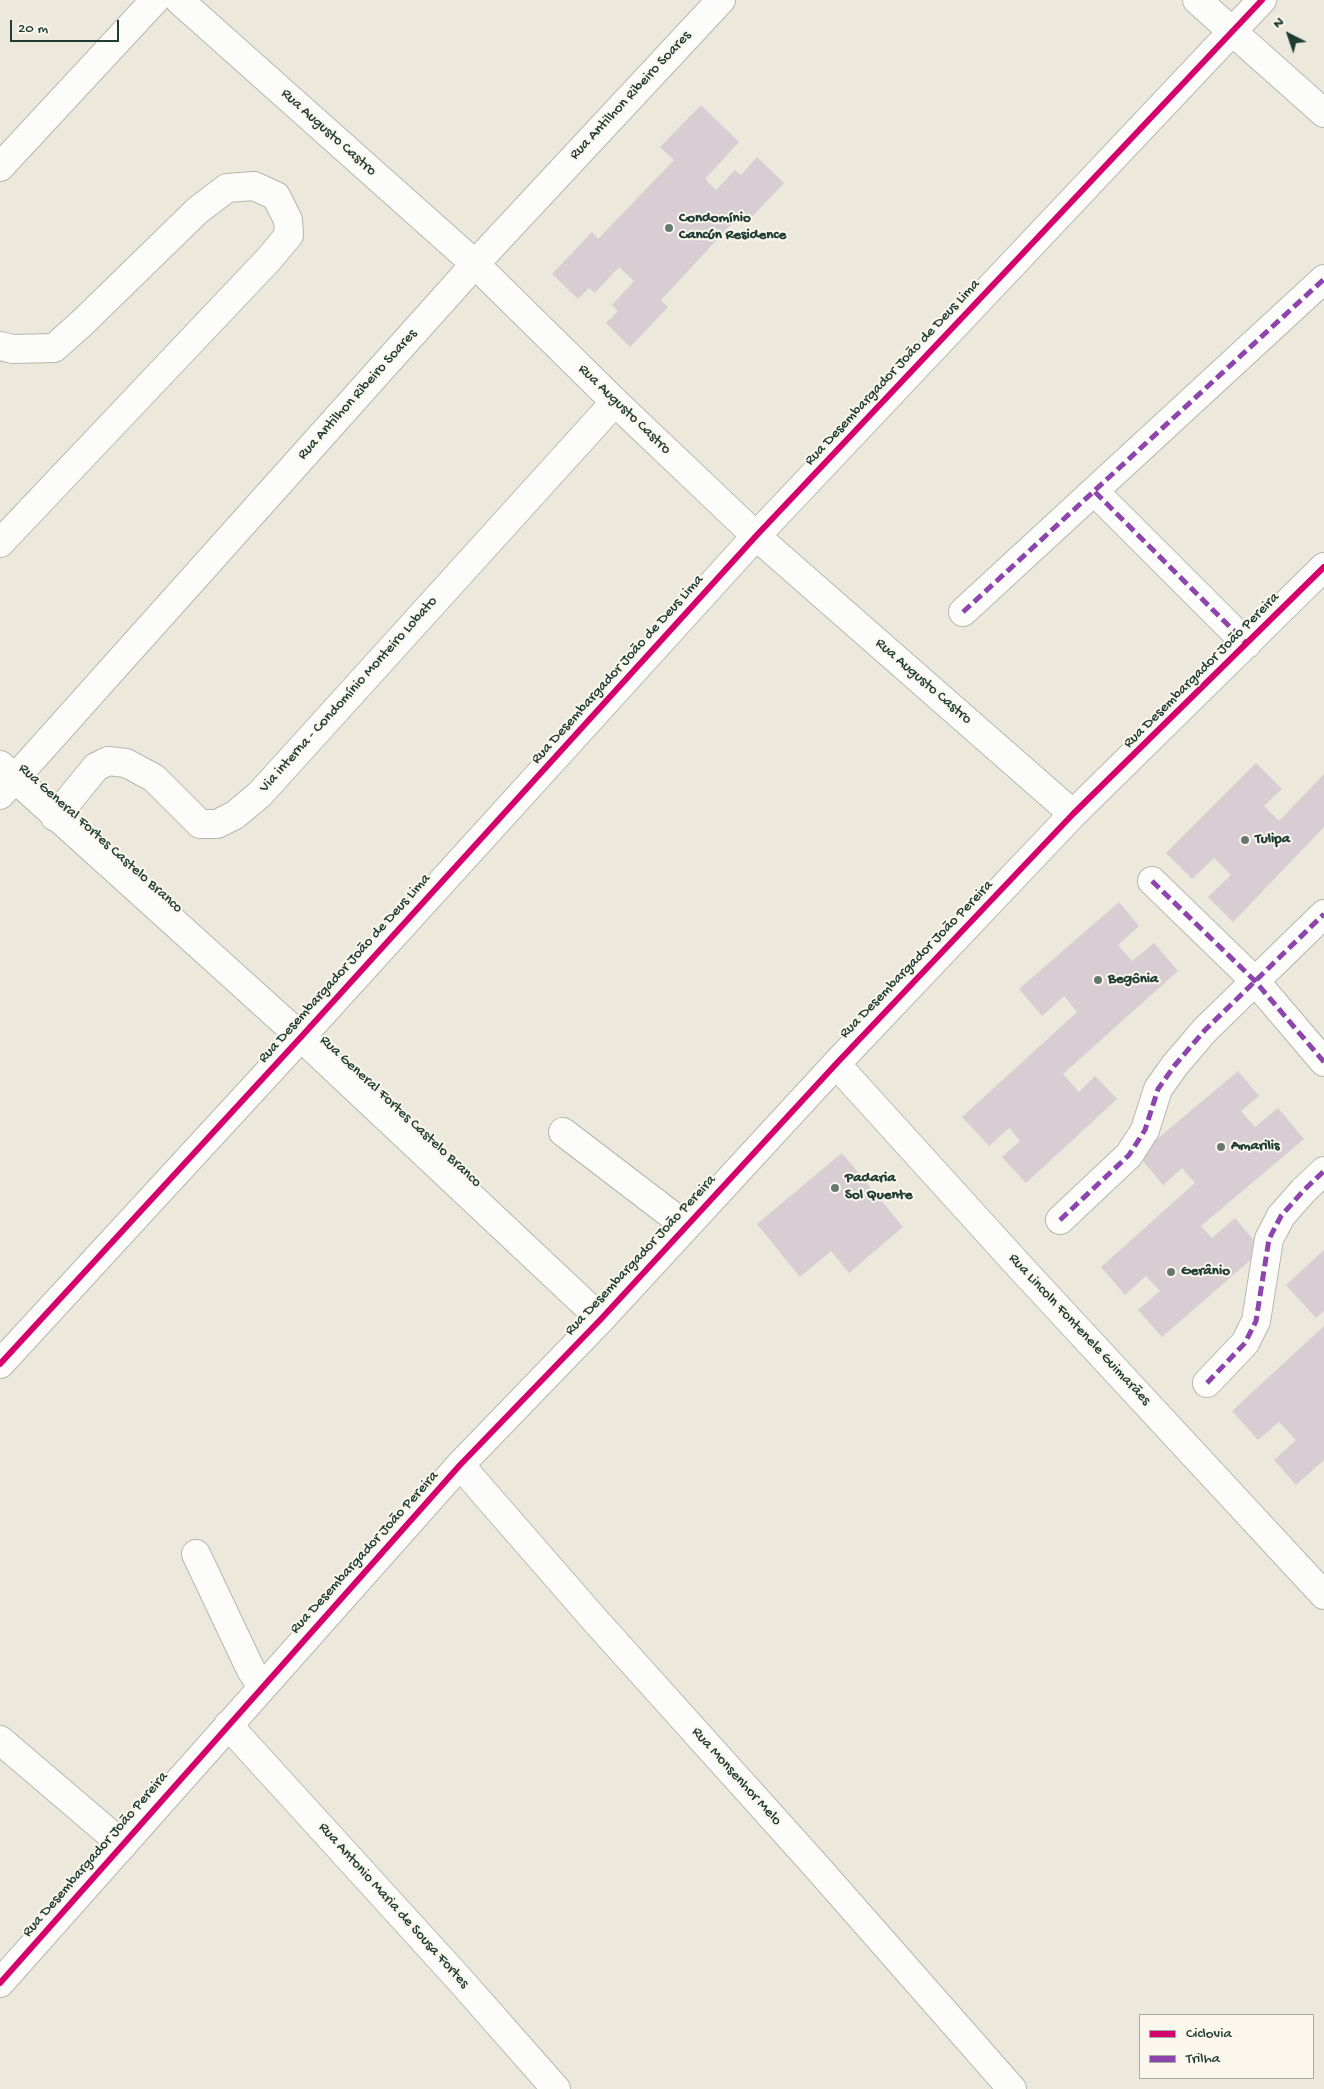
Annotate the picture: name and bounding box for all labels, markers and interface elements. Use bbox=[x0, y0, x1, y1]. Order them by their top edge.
scale bar bbox=[12, 10, 121, 42]
north arrow bbox=[1264, 10, 1314, 60]
text: N bbox=[1270, 14, 1288, 33]
text: 20 m bbox=[18, 20, 48, 38]
street label: Rua Antilhon Ribeiro Soares bbox=[566, 28, 696, 164]
street label: Rua Augusto Castro bbox=[276, 85, 380, 181]
place label: Condomínio Cancún Residence bbox=[679, 210, 786, 245]
marker: Condomínio Cancún Residence bbox=[663, 222, 675, 234]
street label: Rua Desembargador João de Deus Lima bbox=[802, 276, 984, 470]
street label: Rua Antilhon Ribeiro Soares bbox=[294, 326, 422, 464]
street label: Rua Augusto Castro bbox=[574, 361, 674, 459]
street label: Rua Desembargador João de Deus Lima bbox=[528, 571, 708, 769]
street label: Rua Desembargador João Pereira bbox=[1120, 589, 1284, 753]
street label: Via interna - Condomínio Monteiro Lobato bbox=[256, 593, 442, 797]
street label: Rua Augusto Castro bbox=[871, 635, 975, 729]
street label: Rua General Fortes Castelo Branco bbox=[14, 760, 186, 918]
place label: Tulipa bbox=[1255, 831, 1290, 849]
marker: Tulipa bbox=[1239, 834, 1251, 846]
street label: Rua Desembargador João de Deus Lima bbox=[255, 870, 435, 1068]
street label: Rua Desembargador João Pereira bbox=[836, 877, 998, 1043]
place label: Begônia bbox=[1108, 971, 1158, 989]
marker: Begônia bbox=[1092, 974, 1104, 986]
street label: Rua General Fortes Castelo Branco bbox=[315, 1032, 485, 1192]
place label: Amarilis bbox=[1231, 1138, 1279, 1156]
marker: Amarilis bbox=[1215, 1141, 1227, 1153]
place label: Padaria Sol Quente bbox=[845, 1170, 912, 1205]
street label: Rua Desembargador João Pereira bbox=[562, 1172, 720, 1340]
marker: Padaria Sol Quente bbox=[829, 1182, 841, 1194]
street label: Rua Lincoln Fontenele Guimarães bbox=[1004, 1250, 1154, 1410]
place label: Gerânio bbox=[1181, 1263, 1230, 1281]
marker: Gerânio bbox=[1165, 1266, 1177, 1278]
street label: Rua Desembargador João Pereira bbox=[287, 1468, 443, 1638]
street label: Rua Monsenhor Melo bbox=[687, 1724, 785, 1830]
street label: Rua Desembargador João Pereira bbox=[19, 1769, 173, 1941]
street label: Rua Antonio Maria de Sousa Fortes bbox=[314, 1819, 472, 1993]
legend bbox=[1139, 2014, 1314, 2079]
text: Ciclovia bbox=[1186, 2025, 1232, 2043]
text: Trilha bbox=[1186, 2050, 1220, 2068]

